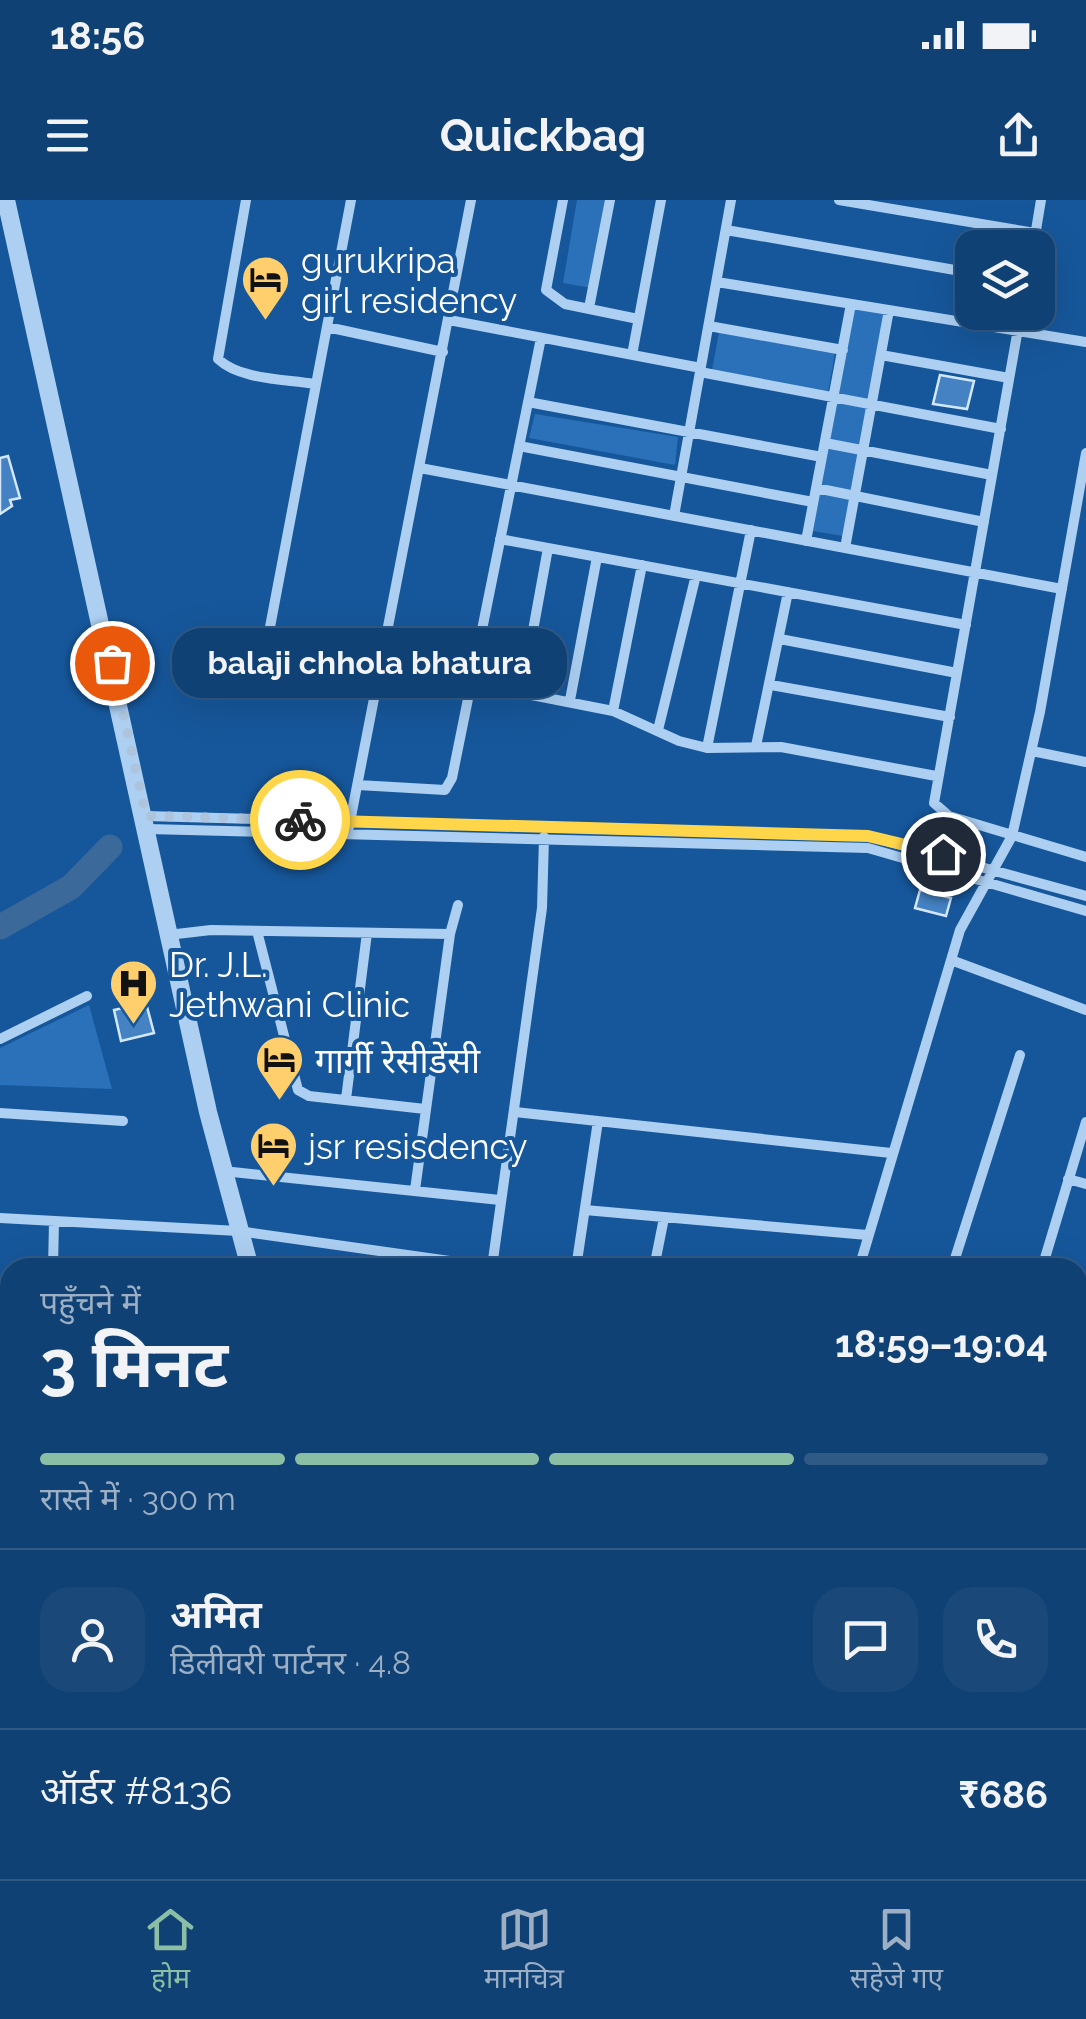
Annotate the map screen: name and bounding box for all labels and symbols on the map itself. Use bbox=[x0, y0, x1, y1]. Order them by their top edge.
place label: gurukripa girl residency bbox=[301, 240, 517, 321]
hotel icon: gurukripa girl residency bbox=[240, 254, 292, 322]
pin bbox=[70, 621, 155, 706]
callout: balaji chhola bhatura bbox=[172, 628, 567, 698]
courier bbox=[250, 770, 350, 870]
pin bbox=[901, 812, 986, 897]
place label: Dr. J.L. Jethwani Clinic bbox=[169, 944, 410, 1025]
hospital icon: Dr. J.L. Jethwani Clinic bbox=[108, 958, 160, 1026]
hotel icon: गार्गी रेसीडेंसी bbox=[254, 1034, 306, 1102]
place label: गार्गी रेसीडेंसी bbox=[315, 1040, 481, 1081]
hotel icon: jsr resisdency bbox=[247, 1120, 299, 1188]
place label: jsr resisdency bbox=[303, 1126, 528, 1167]

